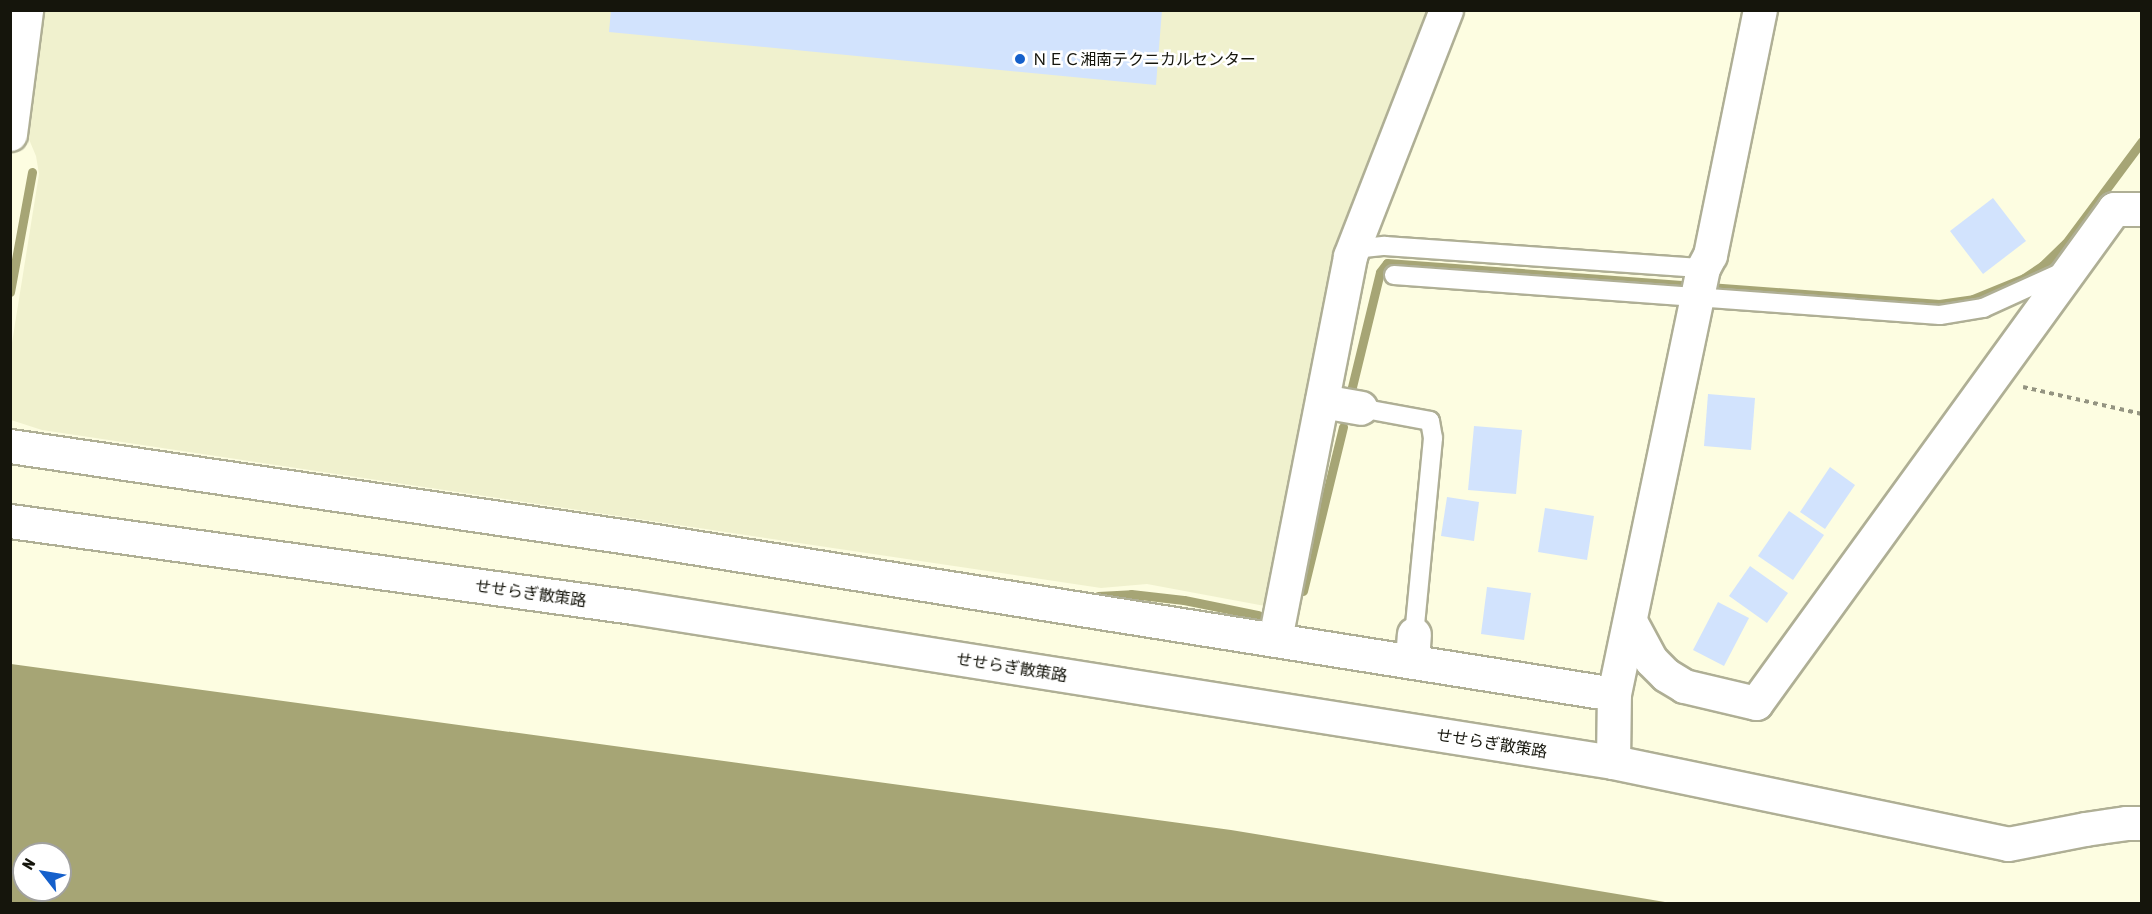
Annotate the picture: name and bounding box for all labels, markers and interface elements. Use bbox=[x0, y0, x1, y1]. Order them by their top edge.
place label: ＮＥＣ湘南テクニカルセンター bbox=[1032, 49, 1256, 69]
marker: ＮＥＣ湘南テクニカルセンター bbox=[1013, 52, 1027, 66]
street label: せせらぎ散策路 bbox=[474, 576, 588, 610]
street label: せせらぎ散策路 bbox=[955, 649, 1069, 685]
street label: せせらぎ散策路 bbox=[1435, 725, 1549, 761]
north arrow bbox=[12, 842, 72, 902]
text: N bbox=[18, 855, 38, 872]

